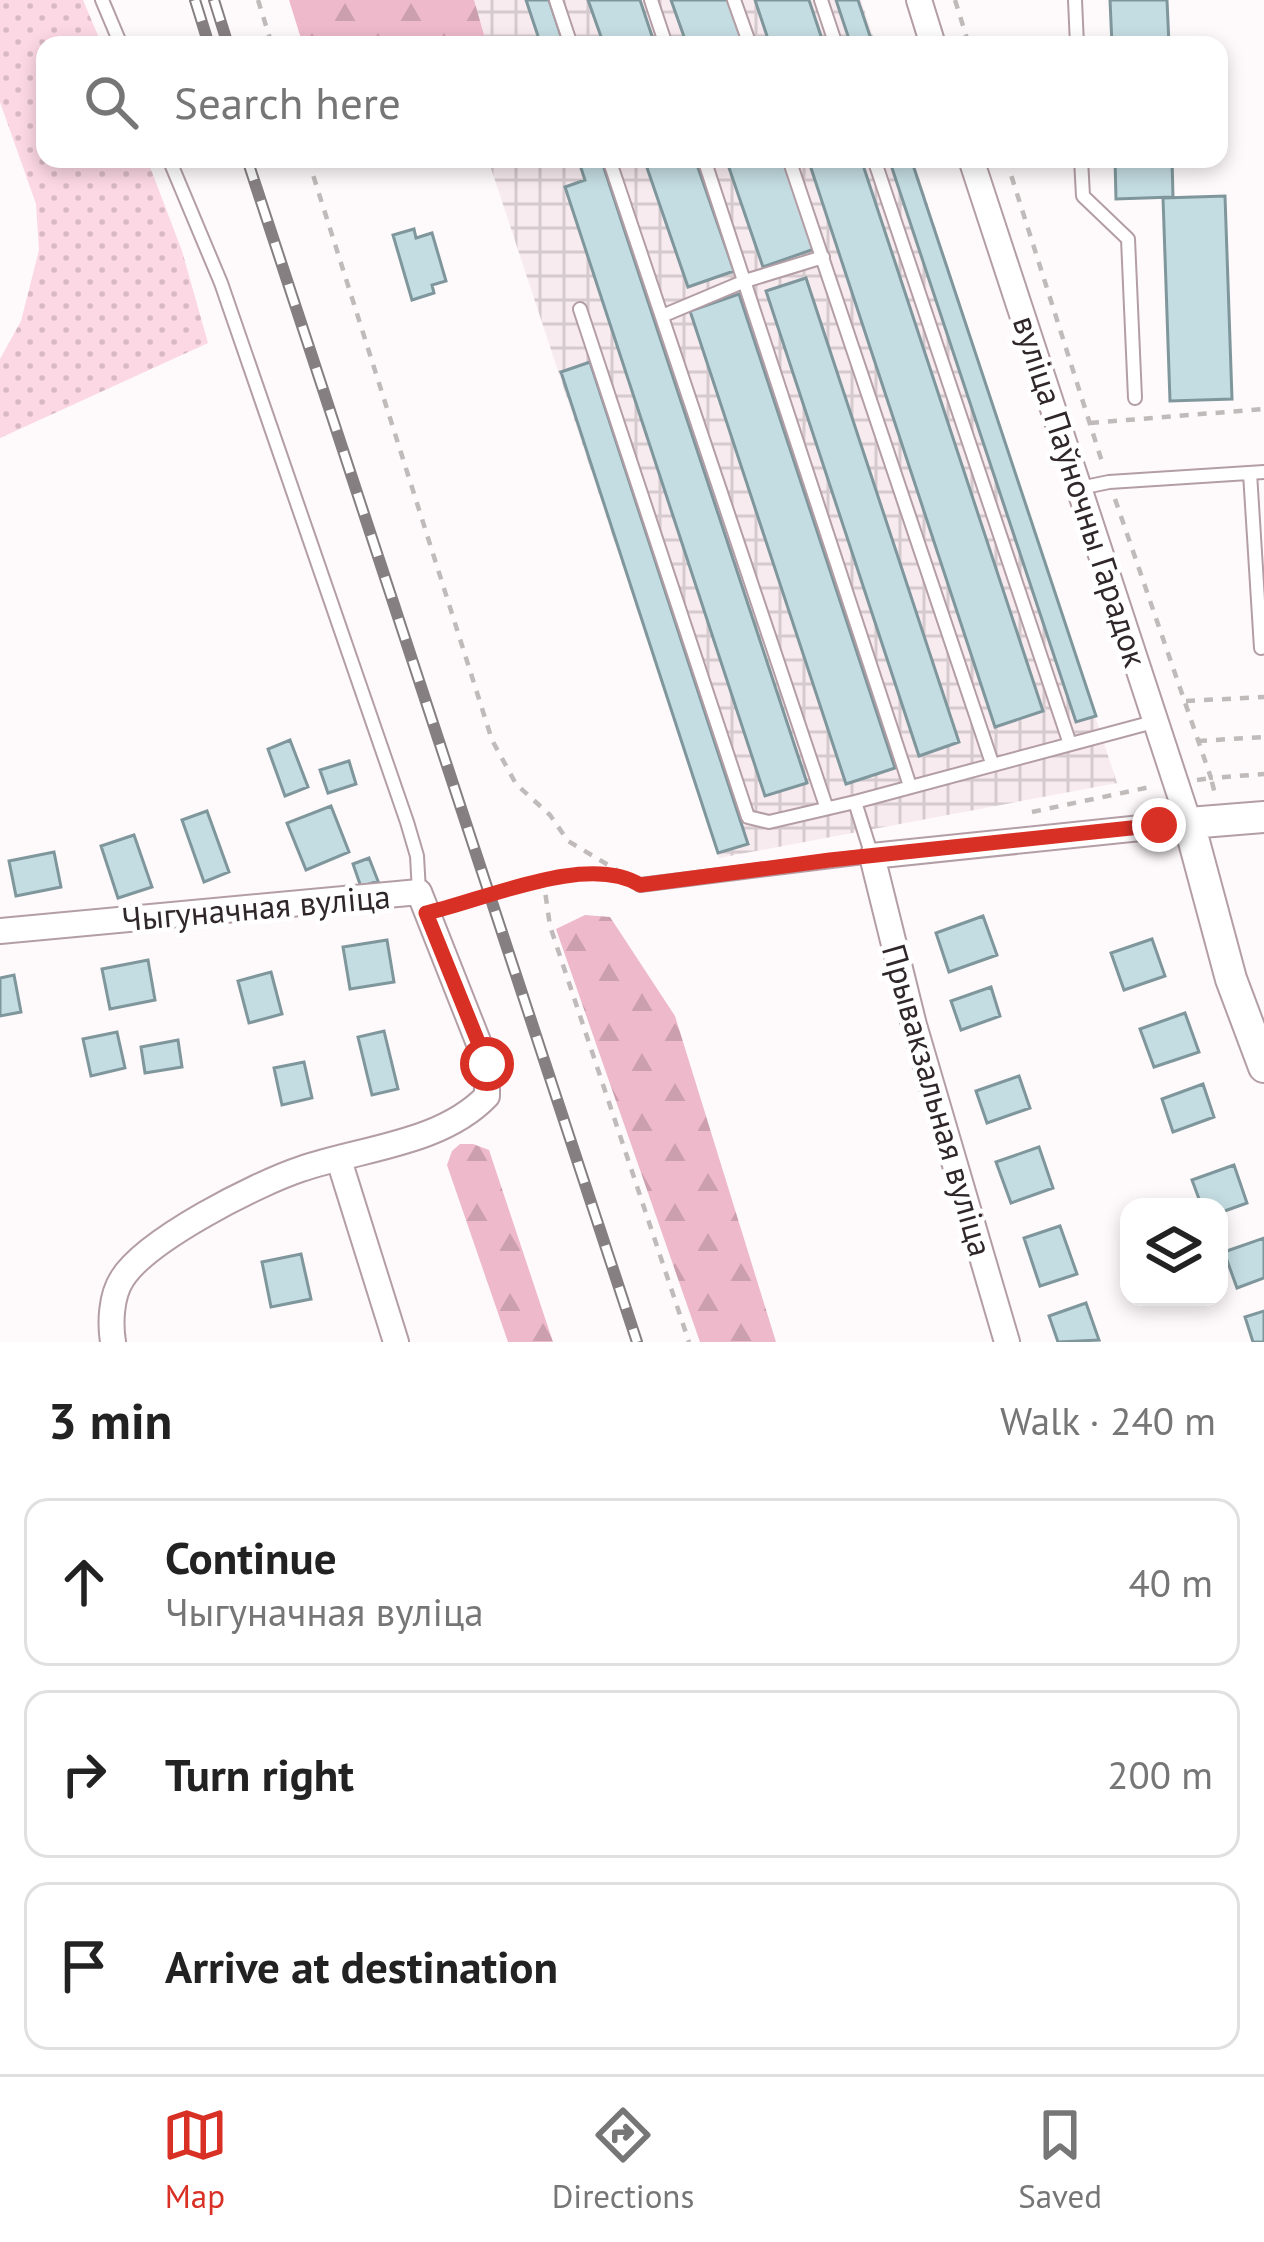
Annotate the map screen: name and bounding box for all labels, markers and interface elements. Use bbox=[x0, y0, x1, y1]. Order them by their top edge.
search box bbox=[36, 36, 1228, 168]
icon: search bbox=[78, 69, 144, 135]
text: Search here bbox=[174, 73, 401, 131]
street label: вуліца Паўночны Гарадок bbox=[1004, 310, 1158, 672]
route end bbox=[1132, 798, 1186, 852]
street label: Чыгуначная вуліца bbox=[120, 874, 392, 940]
street label: Прывакзальная вуліца bbox=[873, 939, 1003, 1261]
route start bbox=[460, 1037, 514, 1091]
map controls bbox=[1120, 1198, 1228, 1306]
button: layers bbox=[1120, 1198, 1228, 1306]
text: 3 min bbox=[48, 1387, 172, 1453]
text: Walk · 240 m bbox=[1000, 1395, 1216, 1446]
text: Continue bbox=[165, 1528, 337, 1586]
icon: ahead bbox=[51, 1549, 117, 1615]
text: 40 m bbox=[1128, 1557, 1213, 1608]
text: Чыгуначная вуліца bbox=[165, 1586, 484, 1637]
icon: right bbox=[51, 1741, 117, 1807]
text: Turn right bbox=[165, 1745, 354, 1803]
text: 200 m bbox=[1107, 1749, 1213, 1800]
icon: arrive bbox=[51, 1933, 117, 1999]
text: Arrive at destination bbox=[165, 1937, 558, 1995]
tab: Map bbox=[162, 2102, 228, 2217]
tab: Directions bbox=[552, 2102, 694, 2217]
tab: Saved bbox=[1018, 2102, 1102, 2217]

